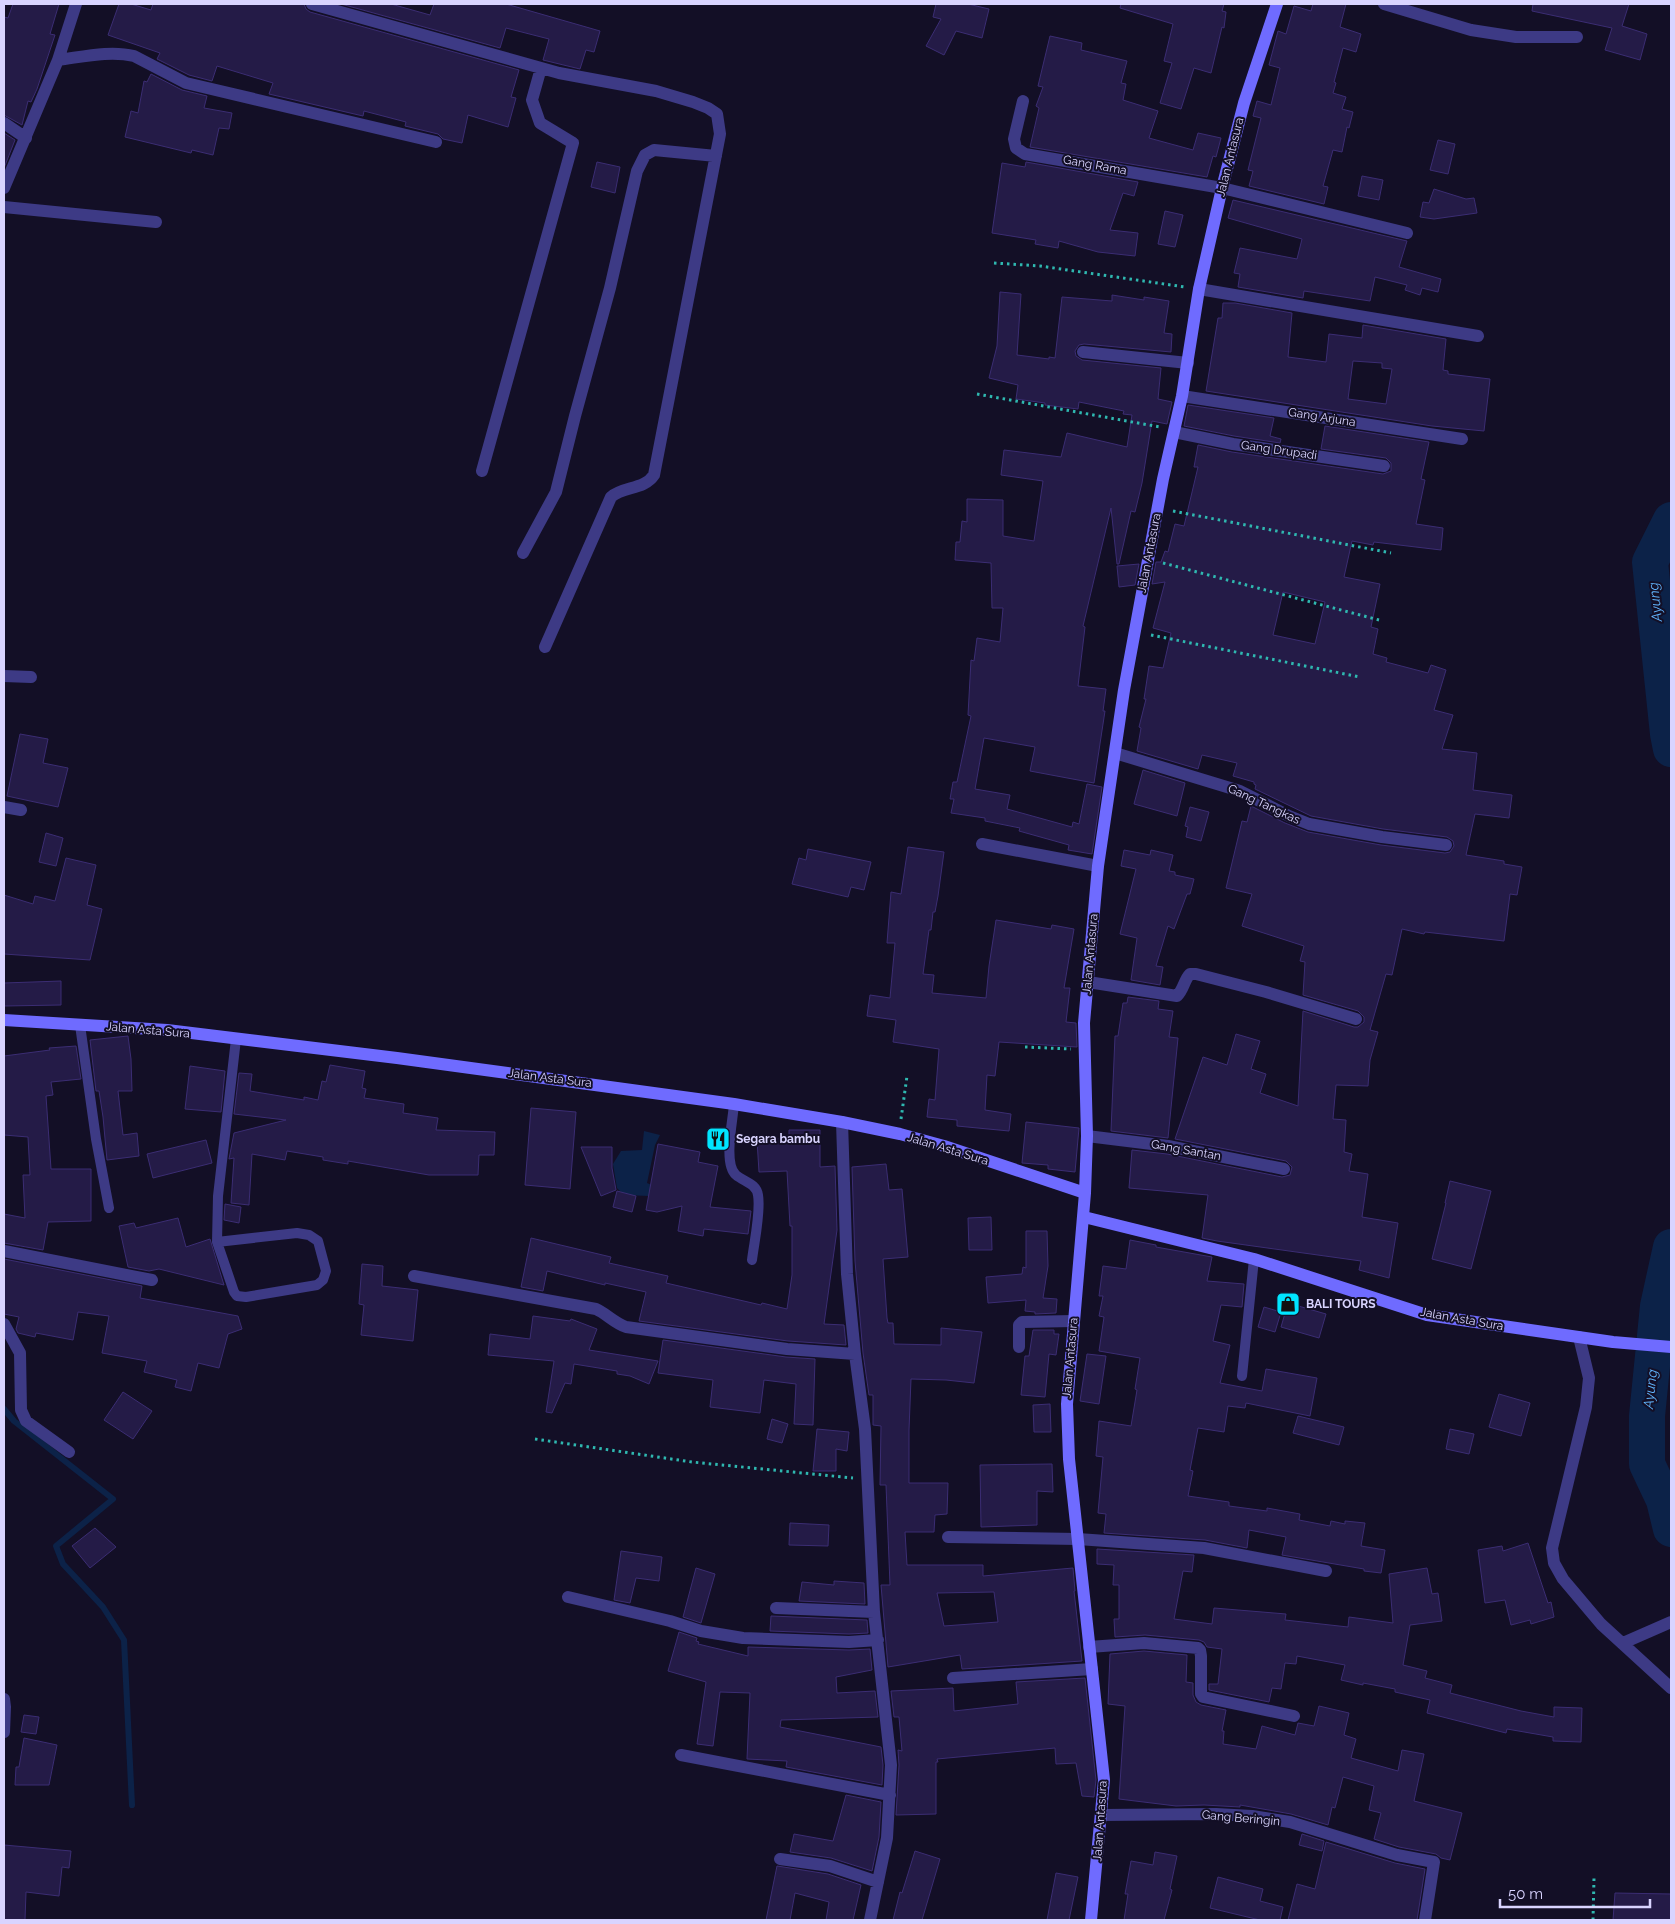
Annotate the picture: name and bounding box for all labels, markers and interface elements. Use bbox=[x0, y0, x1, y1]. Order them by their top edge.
street label: Jalan Antasura bbox=[1213, 116, 1247, 198]
street label: Gang Rama bbox=[1062, 153, 1128, 177]
street label: Gang Arjuna bbox=[1287, 405, 1357, 429]
street label: Gang Drupadi bbox=[1240, 438, 1318, 462]
street label: Jalan Antasura bbox=[1134, 512, 1164, 594]
water label: Ayung bbox=[1645, 582, 1665, 623]
street label: Gang Tangkas bbox=[1226, 781, 1302, 827]
street label: Jalan Antasura bbox=[1079, 913, 1101, 995]
street label: Jalan Asta Sura bbox=[105, 1019, 191, 1041]
street label: Jalan Asta Sura bbox=[507, 1066, 593, 1090]
restaurant icon: Segara bambu bbox=[705, 1126, 731, 1152]
street label: Jalan Asta Sura bbox=[906, 1130, 990, 1168]
place label: Segara bambu bbox=[736, 1132, 820, 1146]
street label: Gang Santan bbox=[1150, 1137, 1222, 1163]
shop icon: BALI TOURS bbox=[1275, 1291, 1301, 1317]
place label: BALI TOURS bbox=[1306, 1297, 1376, 1311]
street label: Jalan Asta Sura bbox=[1419, 1305, 1505, 1333]
street label: Jalan Antasura bbox=[1059, 1317, 1081, 1399]
water label: Ayung bbox=[1640, 1369, 1660, 1410]
street label: Jalan Antasura bbox=[1090, 1780, 1110, 1862]
street label: Gang Beringin bbox=[1201, 1808, 1281, 1828]
scale bar bbox=[1500, 1876, 1650, 1908]
text: 50 m bbox=[1508, 1885, 1543, 1903]

